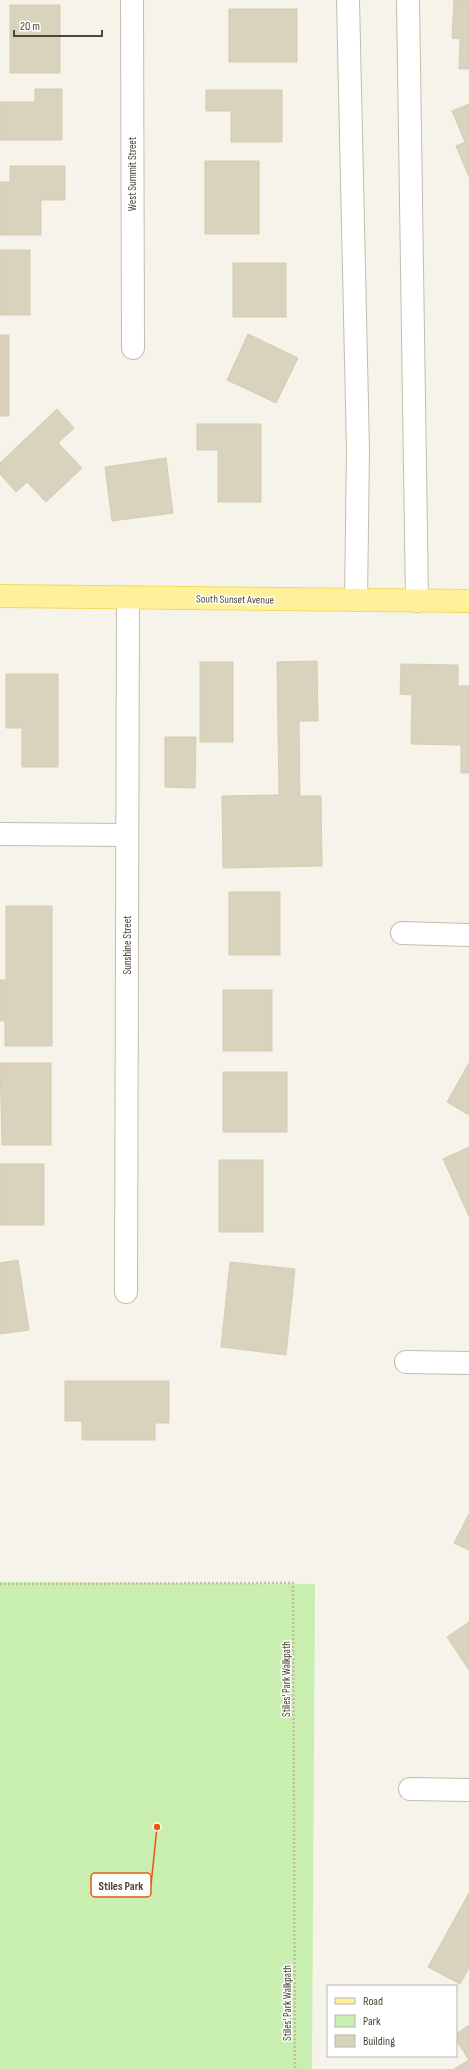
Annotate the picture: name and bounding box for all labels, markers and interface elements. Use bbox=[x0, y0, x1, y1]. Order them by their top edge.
scale bar bbox=[14, 12, 102, 38]
text: 20 m bbox=[20, 19, 40, 34]
street label: West Summit Street bbox=[126, 136, 139, 211]
street label: South Sunset Avenue bbox=[196, 592, 274, 607]
street label: Sunshine Street bbox=[121, 915, 134, 974]
street label: Stiles' Park Walkpath bbox=[280, 1641, 293, 1717]
callout: Stiles Park bbox=[91, 1873, 151, 1897]
text: Stiles Park bbox=[99, 1879, 143, 1894]
street label: Stiles' Park Walkpath bbox=[281, 1965, 294, 2041]
legend bbox=[327, 1985, 457, 2057]
text: Road bbox=[363, 1994, 383, 2009]
text: Park bbox=[363, 2014, 381, 2029]
text: Building bbox=[363, 2034, 395, 2049]

